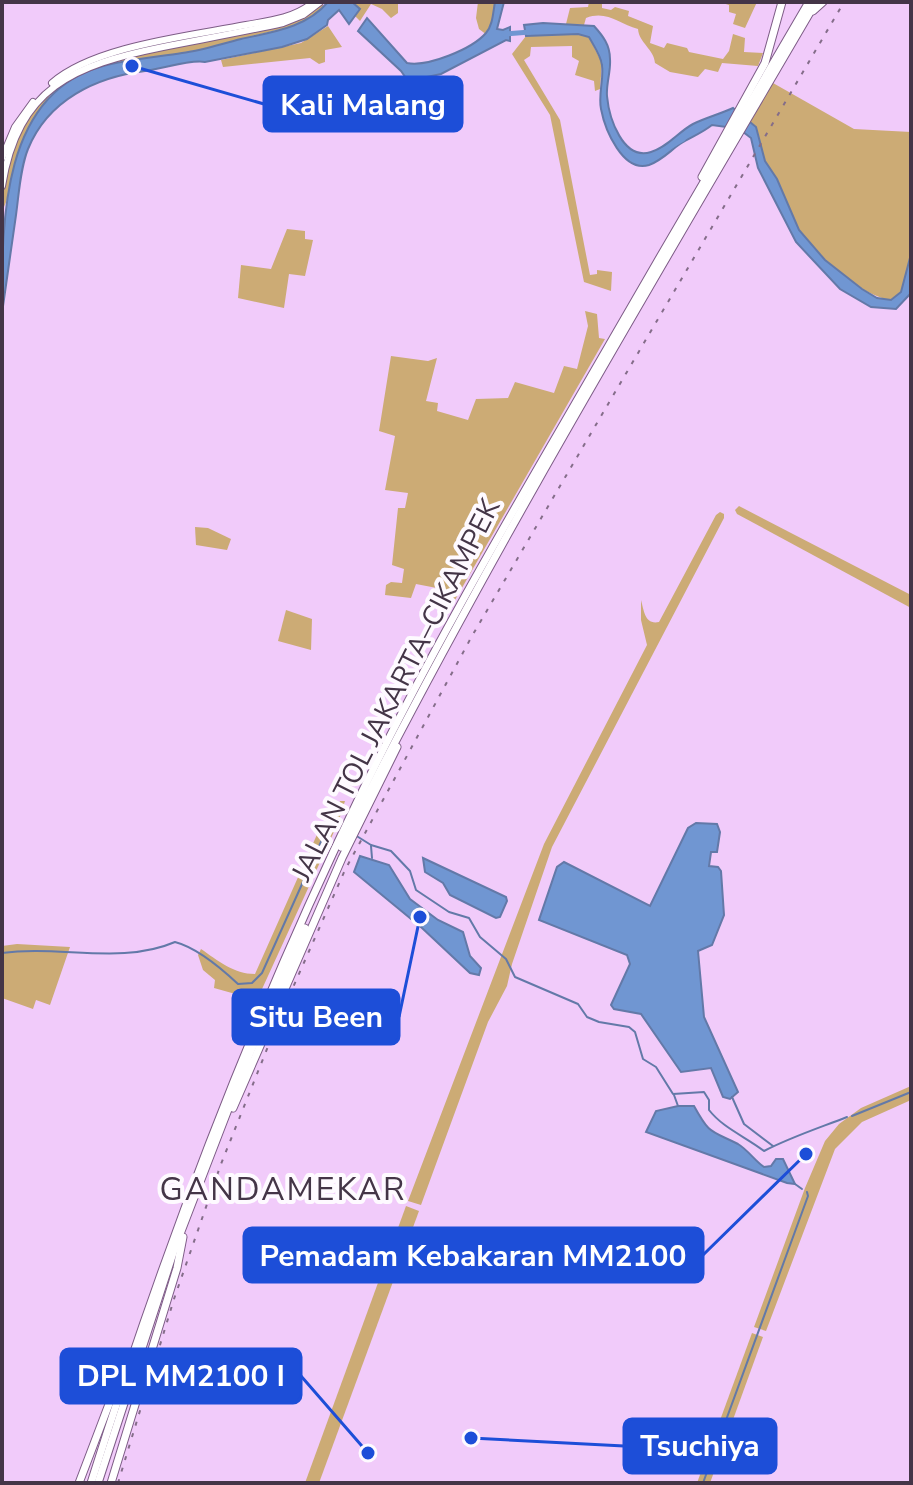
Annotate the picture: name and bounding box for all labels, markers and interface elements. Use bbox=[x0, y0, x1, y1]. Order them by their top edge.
callout: Kali Malang bbox=[264, 77, 462, 131]
text: Kali Malang bbox=[280, 85, 446, 126]
street label: JALAN TOL JAKARTA–CIKAMPEK bbox=[282, 492, 509, 888]
callout: Situ Been bbox=[233, 990, 399, 1044]
text: Situ Been bbox=[249, 997, 383, 1038]
district label: GANDAMEKAR bbox=[160, 1168, 406, 1211]
callout: Pemadam Kebakaran MM2100 bbox=[244, 1228, 703, 1282]
text: Pemadam Kebakaran MM2100 bbox=[260, 1236, 686, 1277]
callout: DPL MM2100 I bbox=[61, 1349, 301, 1403]
text: DPL MM2100 I bbox=[77, 1356, 285, 1397]
callout: Tsuchiya bbox=[624, 1419, 776, 1473]
text: Tsuchiya bbox=[640, 1426, 760, 1467]

